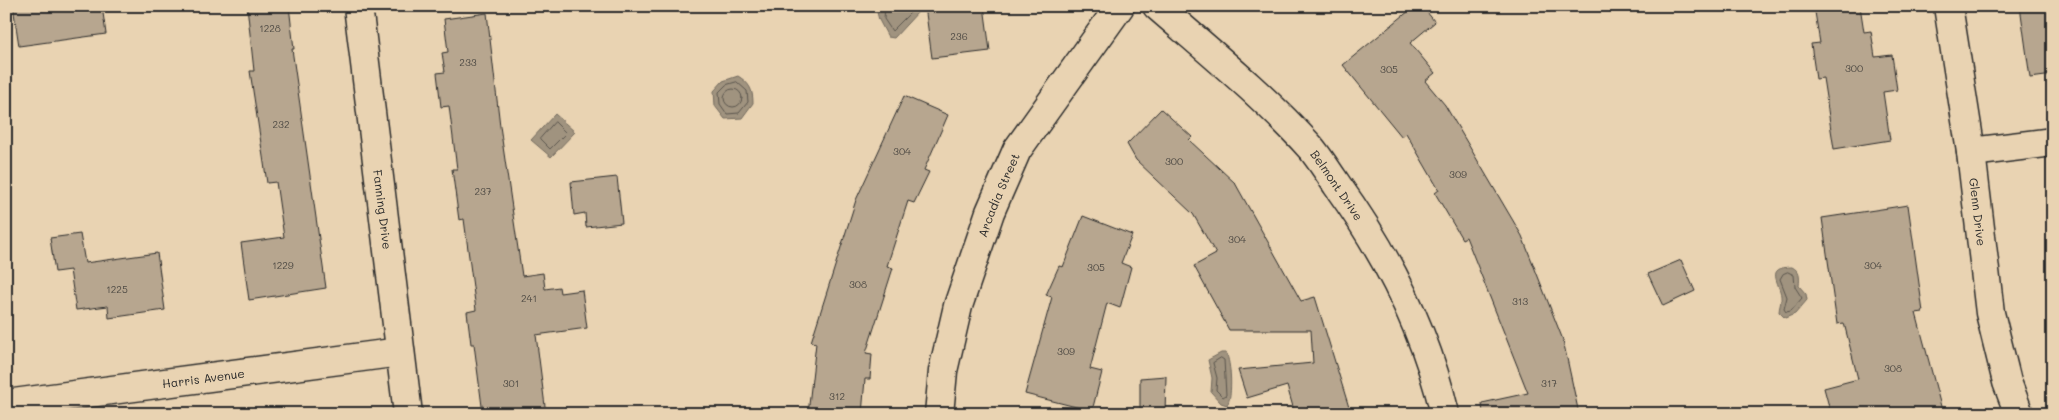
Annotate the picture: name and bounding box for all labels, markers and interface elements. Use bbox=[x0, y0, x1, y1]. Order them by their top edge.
house number: 1228 bbox=[259, 21, 281, 35]
house number: 236 bbox=[950, 29, 968, 43]
house number: 233 bbox=[459, 55, 477, 69]
house number: 300 bbox=[1845, 61, 1863, 75]
house number: 305 bbox=[1380, 62, 1398, 76]
house number: 232 bbox=[273, 117, 290, 131]
house number: 304 bbox=[893, 144, 911, 158]
street label: Belmont Drive bbox=[1307, 146, 1367, 223]
street label: Arcadia Street bbox=[974, 150, 1023, 239]
house number: 300 bbox=[1165, 154, 1183, 168]
house number: 309 bbox=[1449, 167, 1467, 181]
street label: Fanning Drive bbox=[370, 169, 396, 250]
street label: Glenn Drive bbox=[1966, 177, 1990, 247]
house number: 237 bbox=[475, 184, 492, 198]
house number: 304 bbox=[1228, 232, 1246, 246]
house number: 1229 bbox=[272, 258, 294, 272]
house number: 304 bbox=[1864, 258, 1882, 272]
house number: 305 bbox=[1087, 260, 1105, 274]
house number: 308 bbox=[849, 277, 867, 291]
house number: 1225 bbox=[106, 282, 128, 296]
house number: 241 bbox=[521, 291, 537, 305]
house number: 313 bbox=[1512, 294, 1528, 308]
house number: 309 bbox=[1057, 344, 1075, 358]
house number: 308 bbox=[1884, 361, 1902, 375]
street label: Harris Avenue bbox=[161, 365, 246, 391]
house number: 301 bbox=[503, 376, 519, 390]
house number: 317 bbox=[1541, 376, 1557, 390]
house number: 312 bbox=[829, 389, 845, 403]

